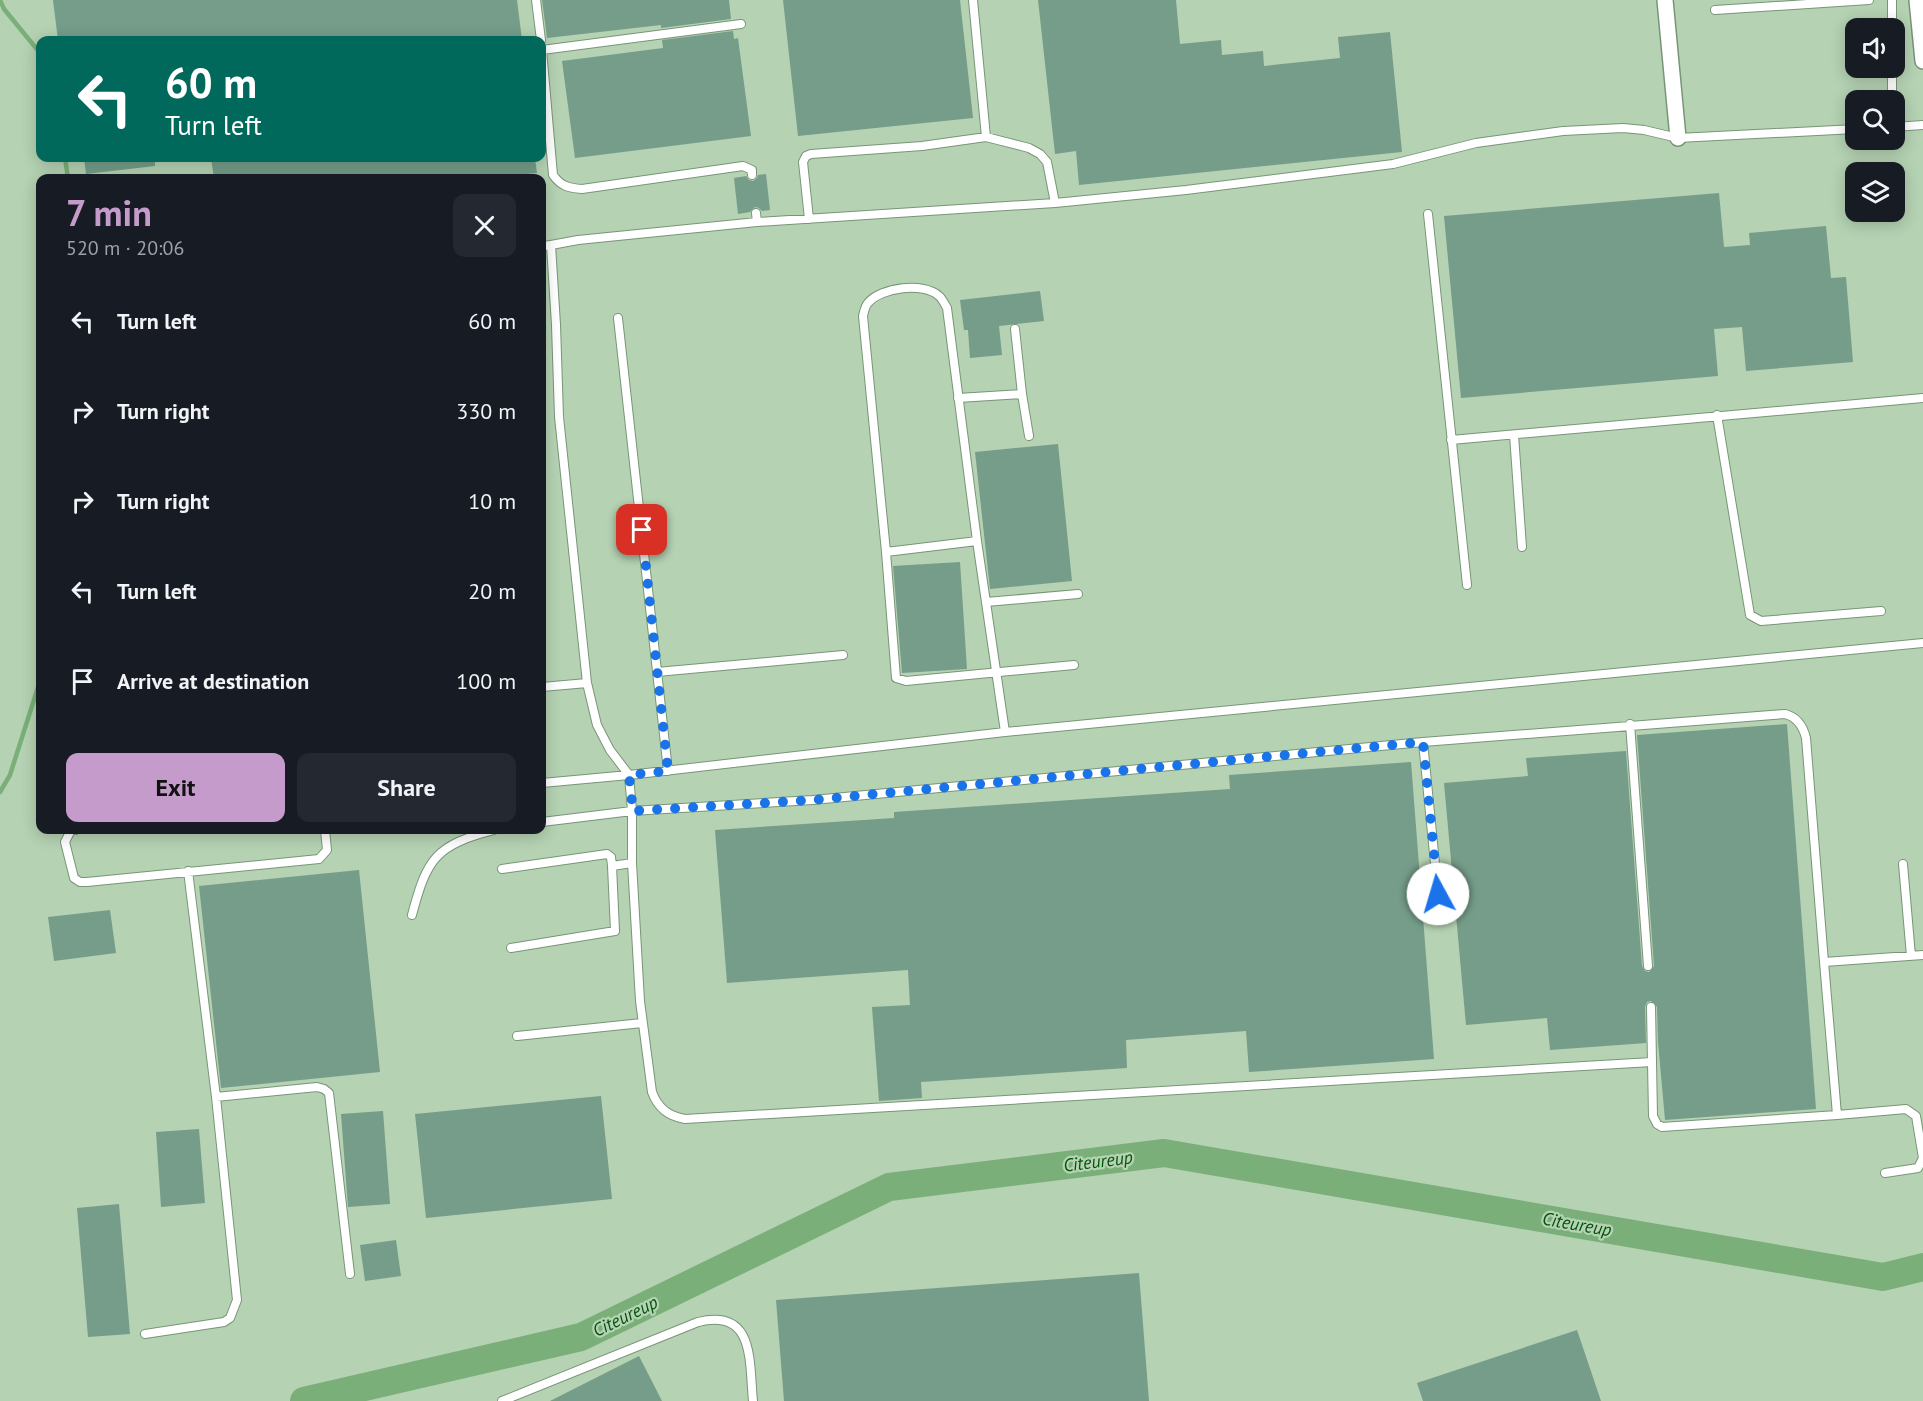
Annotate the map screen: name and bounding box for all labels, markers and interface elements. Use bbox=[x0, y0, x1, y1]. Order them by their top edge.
map controls bbox=[1845, 18, 1905, 222]
button: sound bbox=[1845, 18, 1905, 78]
text: 60 m bbox=[165, 55, 257, 110]
icon: left bbox=[66, 60, 144, 138]
button: search bbox=[1845, 90, 1905, 150]
text: Turn left bbox=[165, 108, 262, 142]
button: layers bbox=[1845, 162, 1905, 222]
text: 7 min bbox=[66, 189, 152, 236]
button: close bbox=[453, 194, 516, 257]
text: 520 m · 20:06 bbox=[66, 235, 184, 261]
icon: left bbox=[66, 305, 99, 338]
text: Turn left bbox=[117, 307, 197, 335]
text: 60 m bbox=[468, 307, 516, 335]
icon: right bbox=[66, 395, 99, 428]
text: Turn right bbox=[117, 397, 209, 425]
text: 330 m bbox=[456, 397, 516, 425]
icon: right bbox=[66, 485, 99, 518]
text: Turn right bbox=[117, 487, 209, 515]
text: 10 m bbox=[468, 487, 516, 515]
pin bbox=[616, 504, 667, 555]
icon: arrive bbox=[625, 513, 658, 546]
icon: left bbox=[66, 575, 99, 608]
text: Turn left bbox=[117, 577, 197, 605]
text: 20 m bbox=[468, 577, 516, 605]
icon: arrive bbox=[66, 665, 99, 698]
text: Arrive at destination bbox=[117, 667, 309, 695]
text: 100 m bbox=[456, 667, 516, 695]
button: Exit bbox=[66, 753, 285, 822]
button: Share bbox=[297, 753, 516, 822]
position arrow bbox=[1406, 862, 1470, 926]
water label: Citeureup bbox=[1062, 1145, 1134, 1177]
water label: Citeureup bbox=[1541, 1207, 1613, 1241]
water label: Citeureup bbox=[589, 1290, 661, 1342]

